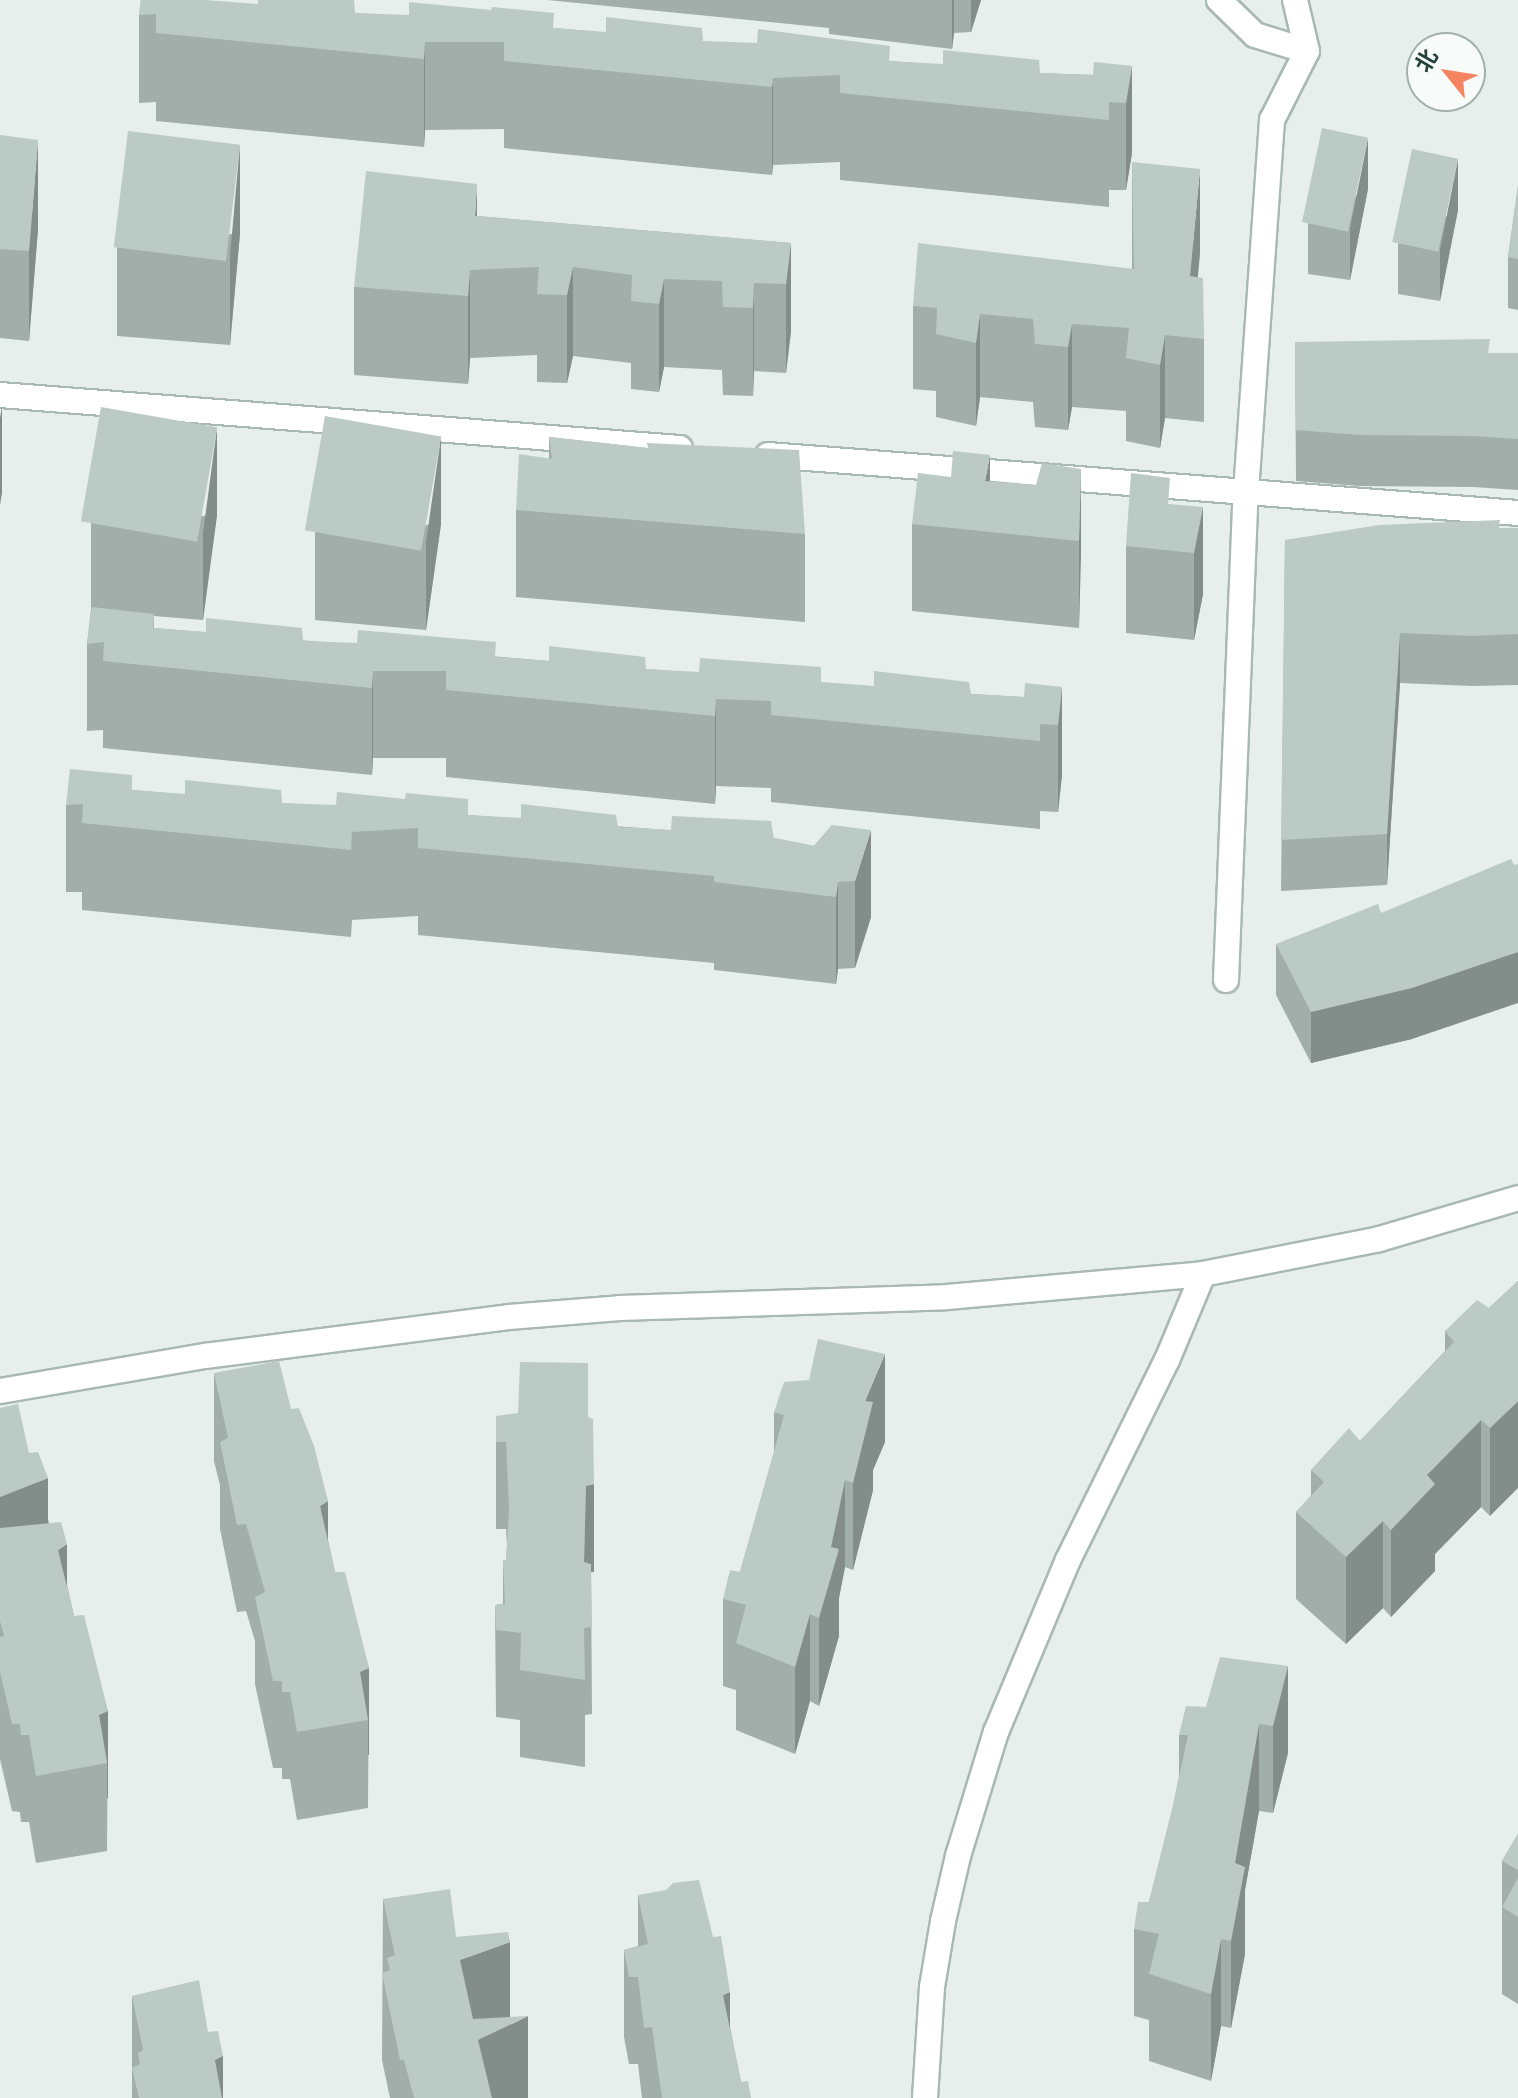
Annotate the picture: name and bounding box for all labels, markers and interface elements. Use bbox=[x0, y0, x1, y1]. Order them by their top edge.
north arrow bbox=[1406, 32, 1486, 112]
text: 北 bbox=[1408, 44, 1445, 78]

